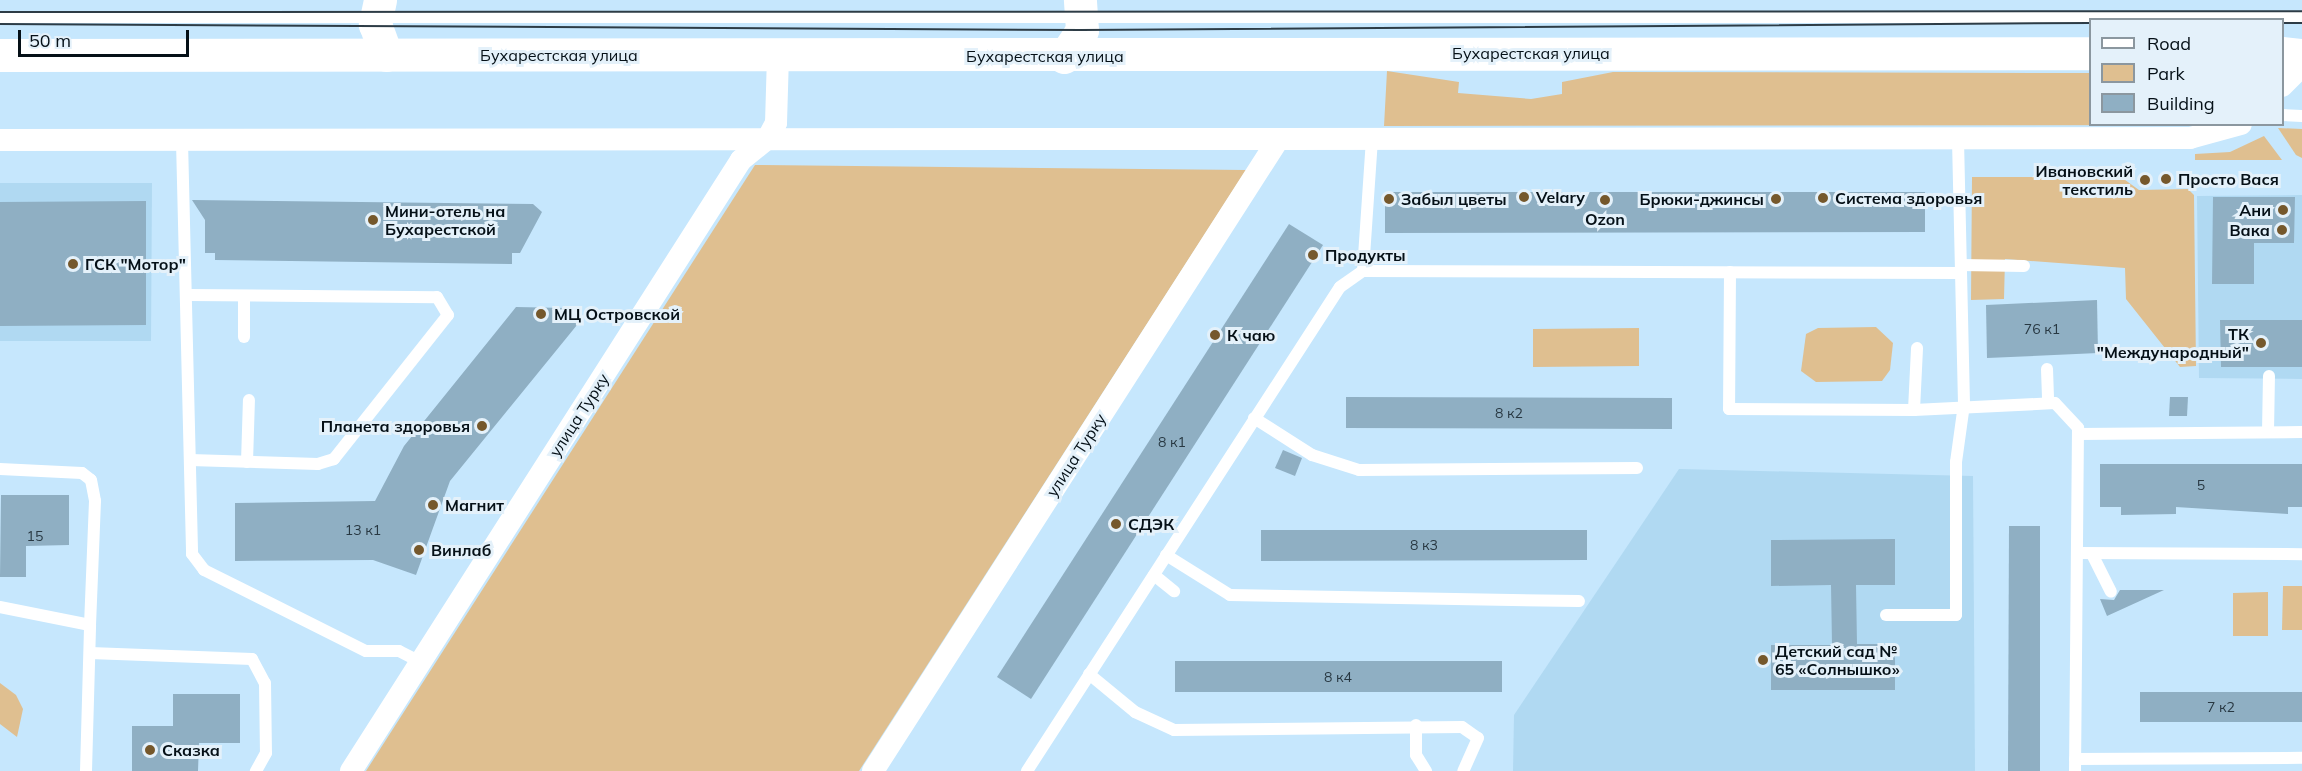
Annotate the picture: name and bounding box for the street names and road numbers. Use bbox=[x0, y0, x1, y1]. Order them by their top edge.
street label: Бухарестская улица bbox=[1452, 43, 1610, 63]
street label: Бухарестская улица bbox=[480, 45, 638, 65]
street label: Бухарестская улица bbox=[966, 46, 1124, 66]
street label: улица Турку bbox=[545, 370, 613, 460]
street label: улица Турку bbox=[1042, 410, 1110, 500]

